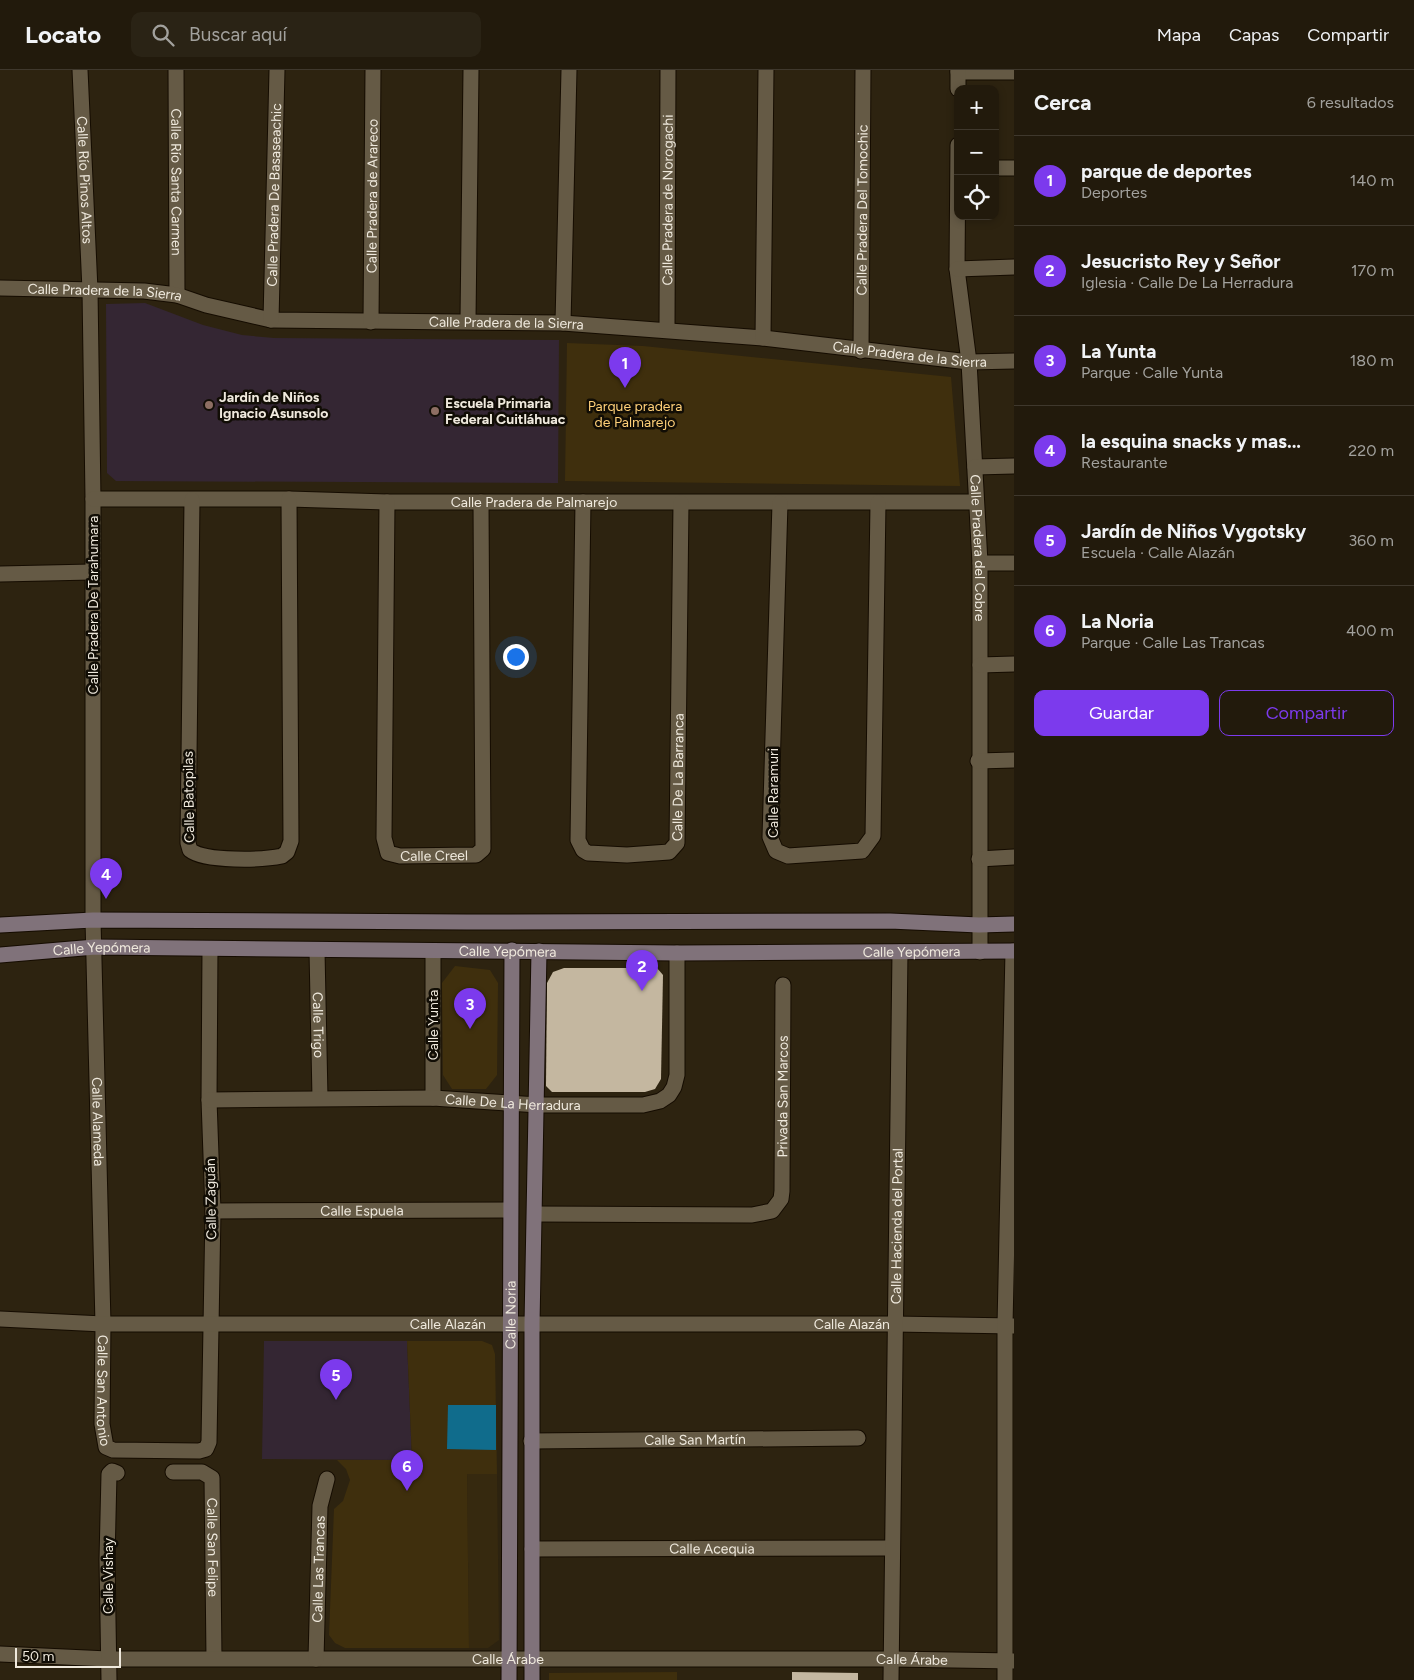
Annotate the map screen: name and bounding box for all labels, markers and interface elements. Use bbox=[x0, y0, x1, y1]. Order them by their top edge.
search box bbox=[131, 12, 481, 57]
text: Locato bbox=[25, 20, 101, 49]
icon: search bbox=[149, 21, 177, 49]
text: Buscar aquí bbox=[189, 23, 287, 46]
text: Mapa bbox=[1157, 24, 1201, 46]
text: Capas bbox=[1229, 24, 1279, 46]
text: Compartir bbox=[1307, 24, 1389, 46]
map controls bbox=[954, 85, 999, 220]
button: + bbox=[954, 85, 999, 130]
text: Cerca bbox=[1034, 90, 1091, 115]
text: 6 resultados bbox=[1307, 93, 1394, 112]
street label: Calle Pradera De Basaseachic bbox=[263, 103, 285, 287]
street label: Calle Río Santa Carmen bbox=[168, 108, 185, 256]
street label: Calle Pradera de Norogachi bbox=[659, 115, 676, 285]
street label: Calle Río Pinos Altos bbox=[74, 116, 96, 244]
street label: Calle Pradera de Arareco bbox=[363, 119, 381, 273]
street label: Calle Pradera Del Tomochic bbox=[853, 124, 871, 295]
button: − bbox=[954, 130, 999, 175]
text: parque de deportes bbox=[1081, 160, 1252, 183]
text: 1 bbox=[1047, 171, 1053, 190]
text: 140 m bbox=[1350, 171, 1394, 190]
button: locate bbox=[954, 175, 999, 220]
text: Deportes bbox=[1081, 183, 1147, 202]
text: Jesucristo Rey y Señor bbox=[1081, 250, 1280, 273]
text: 2 bbox=[1045, 261, 1055, 280]
text: 170 m bbox=[1351, 261, 1394, 280]
text: Iglesia · Calle De La Herradura bbox=[1081, 273, 1293, 292]
street label: Calle Pradera de la Sierra bbox=[27, 280, 185, 305]
street label: Calle Pradera de la Sierra bbox=[429, 313, 584, 333]
street label: Calle Pradera de la Sierra bbox=[832, 338, 987, 371]
text: La Yunta bbox=[1081, 340, 1156, 363]
pin: 1 bbox=[609, 347, 641, 388]
text: 3 bbox=[1046, 351, 1054, 370]
text: 180 m bbox=[1350, 351, 1394, 370]
text: Parque · Calle Yunta bbox=[1081, 363, 1223, 382]
place label: Jardín de Niños Ignacio Asunsolo bbox=[219, 389, 328, 422]
place label: Escuela Primaria Federal Cuitláhuac bbox=[445, 395, 566, 428]
park label: Parque pradera de Palmarejo bbox=[588, 398, 682, 431]
marker: Jardín de Niños Ignacio Asunsolo bbox=[203, 399, 215, 411]
marker: Escuela Primaria Federal Cuitláhuac bbox=[429, 405, 441, 417]
text: la esquina snacks y mas... bbox=[1081, 430, 1301, 453]
text: 4 bbox=[1045, 441, 1055, 460]
text: 220 m bbox=[1348, 441, 1394, 460]
text: Restaurante bbox=[1081, 453, 1168, 472]
street label: Calle Pradera del Cobre bbox=[967, 474, 989, 622]
street label: Calle Pradera de Palmarejo bbox=[451, 494, 617, 511]
street label: Calle Pradera De Tarahumara bbox=[85, 516, 102, 694]
text: Jardín de Niños Vygotsky bbox=[1081, 520, 1306, 543]
text: 5 bbox=[1045, 531, 1055, 550]
text: 360 m bbox=[1348, 531, 1394, 550]
text: Escuela · Calle Alazán bbox=[1081, 543, 1235, 562]
text: La Noria bbox=[1081, 610, 1154, 633]
text: 6 bbox=[1045, 621, 1055, 640]
text: 400 m bbox=[1346, 621, 1394, 640]
text: Parque · Calle Las Trancas bbox=[1081, 633, 1265, 652]
your location bbox=[503, 644, 529, 670]
button: Guardar bbox=[1034, 690, 1209, 736]
button: Compartir bbox=[1219, 690, 1394, 736]
street label: Calle De La Barranca bbox=[669, 713, 687, 841]
street label: Calle Raramuri bbox=[765, 748, 782, 838]
street label: Calle Batopilas bbox=[180, 751, 198, 843]
street label: Calle Creel bbox=[400, 847, 468, 864]
pin: 4 bbox=[90, 858, 122, 899]
street label: Calle Yepómera bbox=[52, 938, 151, 959]
street label: Calle Yepómera bbox=[459, 942, 557, 960]
street label: Calle Yepómera bbox=[863, 943, 961, 960]
pin: 2 bbox=[626, 950, 658, 991]
pin: 3 bbox=[454, 988, 486, 1029]
street label: Calle Yunta bbox=[425, 990, 442, 1060]
street label: Calle Trigo bbox=[309, 992, 328, 1058]
street label: Privada San Marcos bbox=[774, 1035, 791, 1158]
street label: Calle Alameda bbox=[88, 1077, 108, 1166]
street label: Calle De La Herradura bbox=[444, 1090, 581, 1114]
street label: Calle Hacienda del Portal bbox=[887, 1148, 906, 1304]
street label: Calle Zaguán bbox=[202, 1158, 220, 1240]
street label: Calle Espuela bbox=[320, 1202, 404, 1219]
street label: Calle Noria bbox=[502, 1281, 519, 1349]
street label: Calle Alazán bbox=[410, 1316, 486, 1333]
street label: Calle Alazán bbox=[814, 1316, 890, 1333]
street label: Calle San Antonio bbox=[93, 1335, 114, 1447]
pin: 5 bbox=[320, 1359, 352, 1400]
street label: Calle San Martín bbox=[644, 1431, 746, 1448]
pin: 6 bbox=[391, 1450, 423, 1491]
street label: Calle San Felipe bbox=[204, 1498, 222, 1597]
street label: Calle Las Trancas bbox=[308, 1515, 328, 1623]
street label: Calle Vishay bbox=[100, 1537, 117, 1614]
street label: Calle Acequia bbox=[669, 1540, 755, 1557]
scale bar bbox=[15, 1645, 121, 1668]
text: 50 m bbox=[22, 1648, 54, 1665]
street label: Calle Árabe bbox=[472, 1651, 544, 1668]
street label: Calle Árabe bbox=[876, 1651, 948, 1668]

